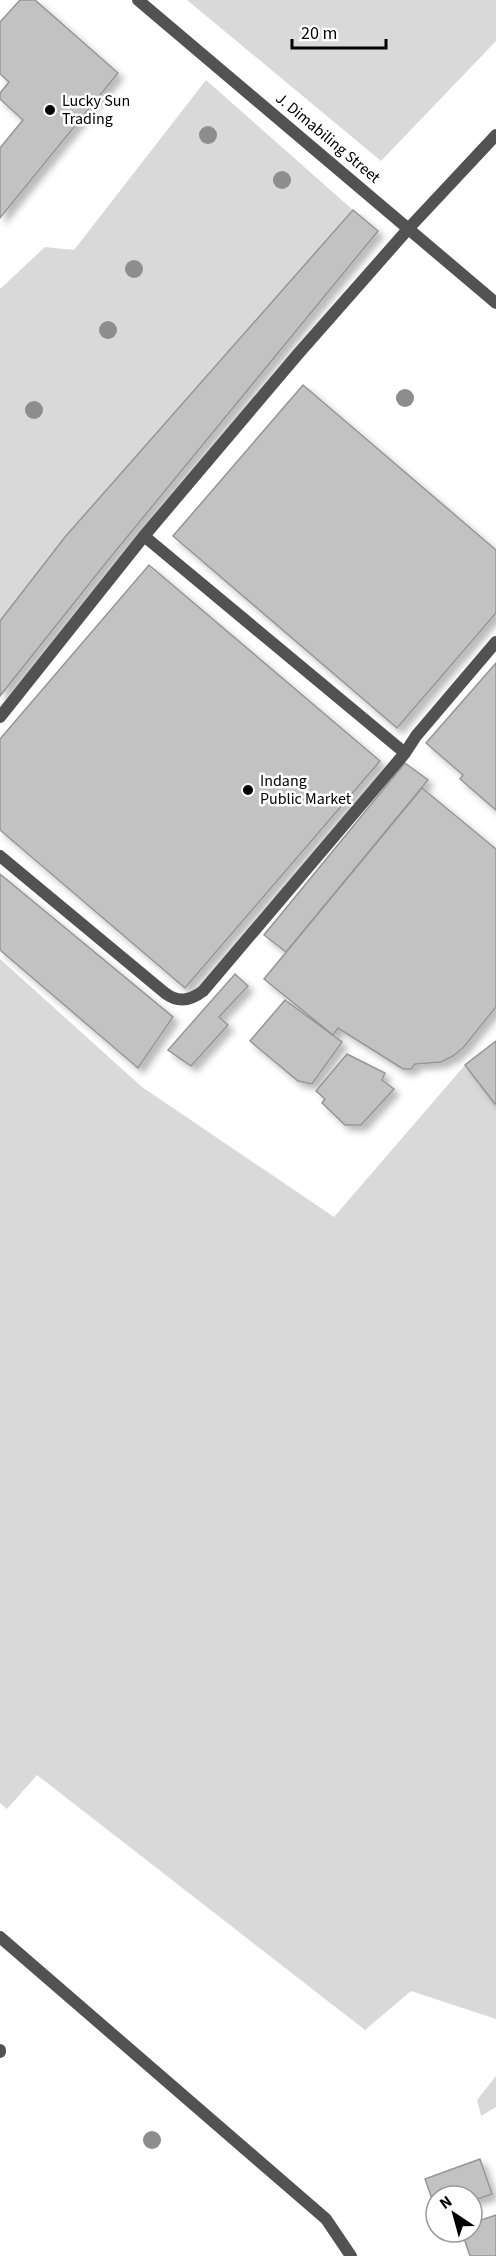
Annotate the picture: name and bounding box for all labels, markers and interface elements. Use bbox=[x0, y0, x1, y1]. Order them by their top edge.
scale bar bbox=[292, 12, 386, 50]
text: 20 m bbox=[301, 21, 337, 46]
street label: J. Dimabiling Street bbox=[271, 88, 385, 189]
place label: Lucky Sun Trading bbox=[62, 90, 130, 130]
marker: Lucky Sun Trading bbox=[43, 103, 57, 117]
place label: Indang Public Market bbox=[260, 770, 352, 810]
marker: Indang Public Market bbox=[241, 783, 255, 797]
north arrow bbox=[424, 2184, 484, 2244]
text: N bbox=[435, 2191, 457, 2215]

